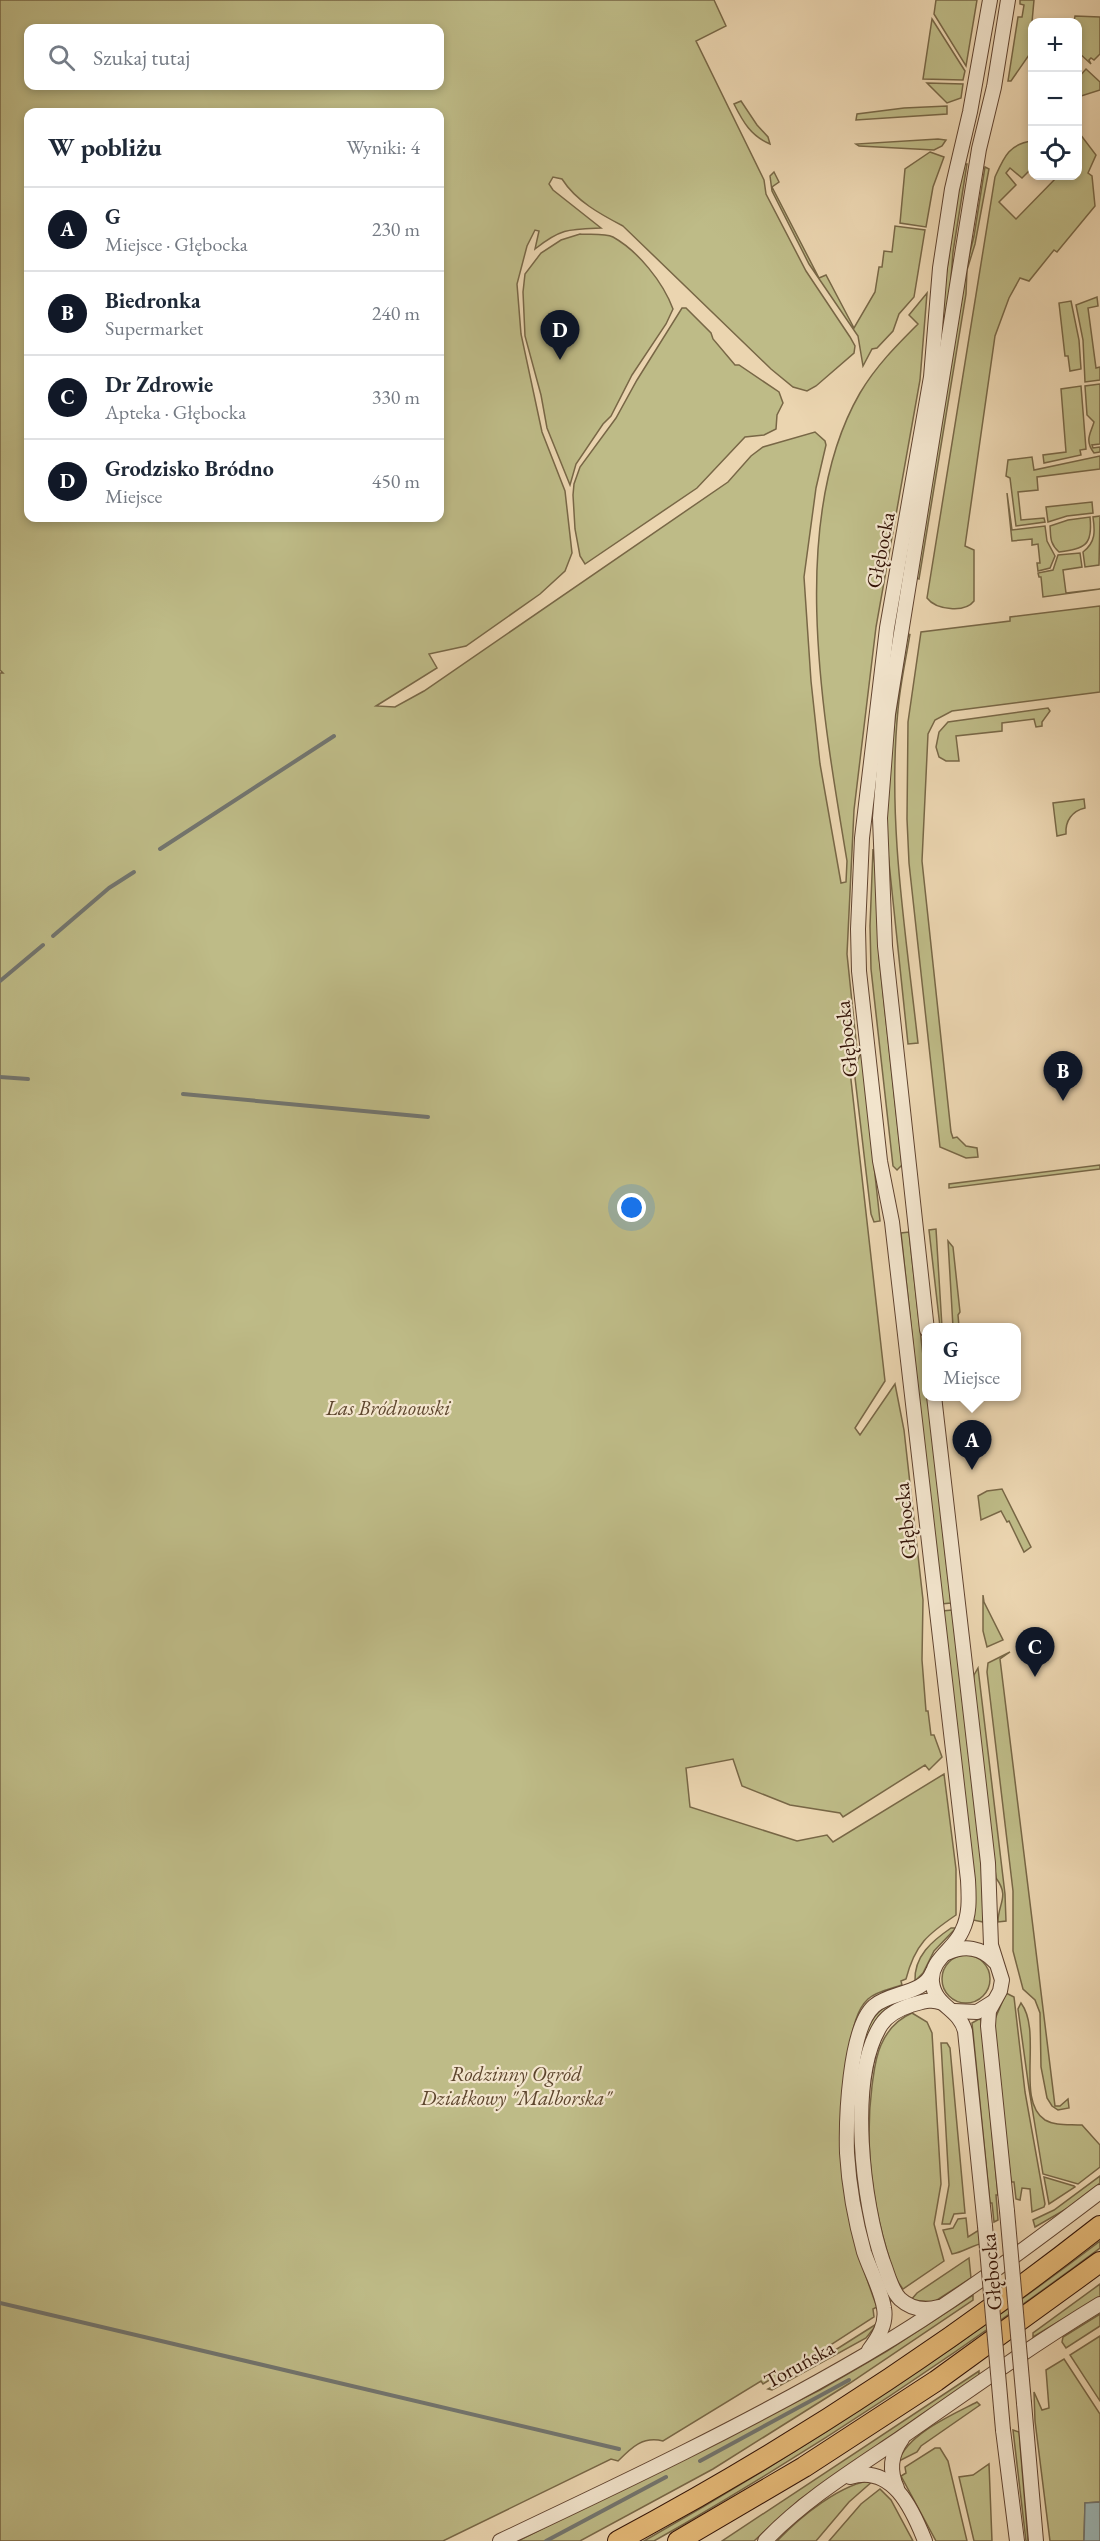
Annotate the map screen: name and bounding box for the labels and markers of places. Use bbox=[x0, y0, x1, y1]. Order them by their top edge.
pin: D bbox=[540, 310, 580, 360]
pin: B bbox=[1044, 1052, 1082, 1101]
pin: A bbox=[952, 1420, 992, 1470]
pin: C bbox=[1016, 1628, 1054, 1677]

